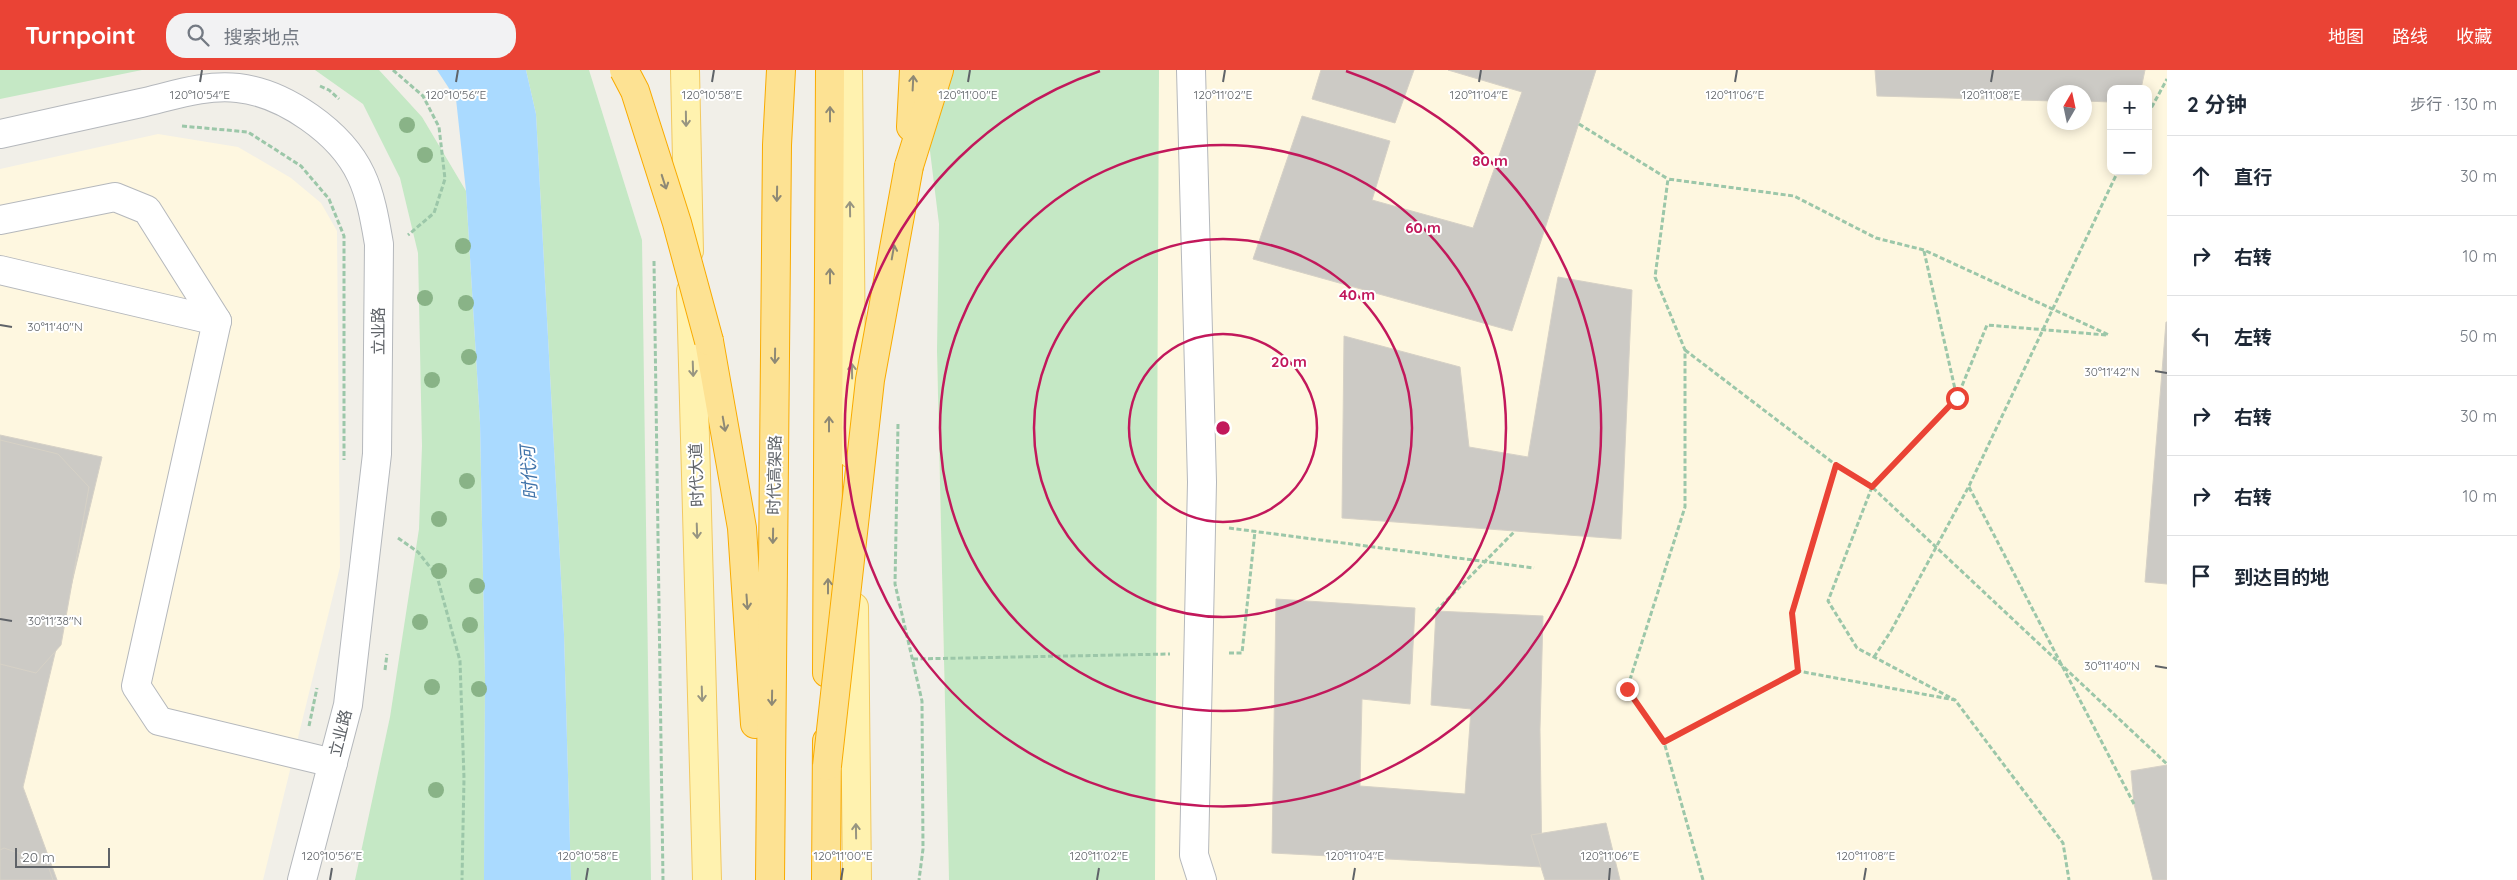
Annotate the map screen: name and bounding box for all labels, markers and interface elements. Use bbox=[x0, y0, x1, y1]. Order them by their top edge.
search box bbox=[166, 13, 516, 58]
text: Turnpoint bbox=[25, 20, 136, 50]
icon: search bbox=[184, 21, 212, 49]
text: 搜索地点 bbox=[224, 25, 300, 49]
text: 地图 bbox=[2328, 25, 2364, 48]
text: 路线 bbox=[2392, 25, 2428, 48]
text: 收藏 bbox=[2456, 25, 2492, 48]
one-way arrow bbox=[909, 75, 918, 91]
north arrow bbox=[2047, 85, 2092, 130]
map controls bbox=[2107, 85, 2152, 175]
button: + bbox=[2107, 85, 2152, 130]
text: 120°10'54"E bbox=[170, 87, 230, 102]
text: 120°10'56"E bbox=[426, 87, 486, 102]
text: 120°10'58"E bbox=[682, 87, 742, 102]
text: 120°11'00"E bbox=[938, 87, 998, 102]
text: 120°11'02"E bbox=[1194, 87, 1252, 102]
text: 120°11'04"E bbox=[1450, 87, 1508, 102]
text: 120°11'06"E bbox=[1706, 87, 1764, 102]
text: 120°11'08"E bbox=[1962, 87, 2020, 102]
text: 2 分钟 bbox=[2187, 91, 2247, 117]
text: 步行 · 130 m bbox=[2410, 94, 2497, 114]
one-way arrow bbox=[825, 106, 835, 122]
one-way arrow bbox=[681, 110, 691, 126]
button: − bbox=[2107, 130, 2152, 175]
text: 80 m bbox=[1472, 151, 1508, 170]
icon: ahead bbox=[2187, 162, 2215, 190]
text: 直行 bbox=[2234, 165, 2272, 189]
text: 30 m bbox=[2460, 166, 2497, 186]
one-way arrow bbox=[659, 173, 669, 189]
one-way arrow bbox=[772, 185, 782, 201]
one-way arrow bbox=[845, 201, 855, 218]
text: 60 m bbox=[1405, 218, 1441, 237]
icon: right bbox=[2187, 242, 2215, 270]
one-way arrow bbox=[889, 245, 899, 261]
text: 右转 bbox=[2234, 245, 2272, 269]
text: 10 m bbox=[2463, 246, 2497, 266]
one-way arrow bbox=[825, 268, 835, 284]
text: 40 m bbox=[1339, 285, 1375, 304]
street label: 立业路 bbox=[368, 307, 388, 355]
text: 30°11'40"N bbox=[27, 319, 83, 334]
icon: left bbox=[2187, 322, 2215, 350]
text: 左转 bbox=[2234, 325, 2272, 349]
text: 50 m bbox=[2460, 326, 2497, 346]
one-way arrow bbox=[770, 348, 780, 364]
text: 20 m bbox=[1271, 352, 1307, 371]
one-way arrow bbox=[688, 360, 698, 376]
one-way arrow bbox=[847, 364, 856, 380]
text: 30°11'42"N bbox=[2085, 364, 2139, 379]
route start bbox=[1946, 387, 1969, 410]
icon: right bbox=[2187, 402, 2215, 430]
text: 右转 bbox=[2234, 405, 2272, 429]
text: 30 m bbox=[2460, 406, 2497, 426]
one-way arrow bbox=[719, 415, 729, 431]
one-way arrow bbox=[824, 416, 834, 432]
centre of rings bbox=[1214, 419, 1232, 437]
street label: 时代高架路 bbox=[763, 435, 785, 515]
water label: 时代河 bbox=[515, 442, 542, 501]
street label: 时代大道 bbox=[685, 443, 707, 507]
icon: right bbox=[2187, 482, 2215, 510]
text: 右转 bbox=[2234, 485, 2272, 509]
text: 10 m bbox=[2463, 486, 2497, 506]
one-way arrow bbox=[693, 523, 702, 539]
one-way arrow bbox=[769, 528, 778, 544]
icon: arrive bbox=[2187, 562, 2215, 590]
text: 到达目的地 bbox=[2234, 565, 2329, 589]
one-way arrow bbox=[823, 579, 833, 595]
one-way arrow bbox=[743, 594, 752, 610]
text: 30°11'38"N bbox=[28, 613, 82, 628]
text: 30°11'40"N bbox=[2084, 658, 2140, 673]
route end bbox=[1616, 678, 1639, 701]
one-way arrow bbox=[697, 685, 707, 701]
one-way arrow bbox=[767, 690, 777, 706]
street label: 立业路 bbox=[324, 707, 356, 759]
one-way arrow bbox=[851, 824, 861, 840]
scale bar bbox=[15, 845, 110, 868]
text: 20 m bbox=[22, 848, 55, 866]
text: 120°10'56"E bbox=[302, 848, 362, 863]
text: 120°10'58"E bbox=[558, 848, 618, 863]
text: 120°11'00"E bbox=[813, 848, 873, 863]
text: 120°11'02"E bbox=[1070, 848, 1128, 863]
text: 120°11'04"E bbox=[1326, 848, 1384, 863]
text: 120°11'06"E bbox=[1581, 848, 1639, 863]
text: 120°11'08"E bbox=[1837, 848, 1895, 863]

